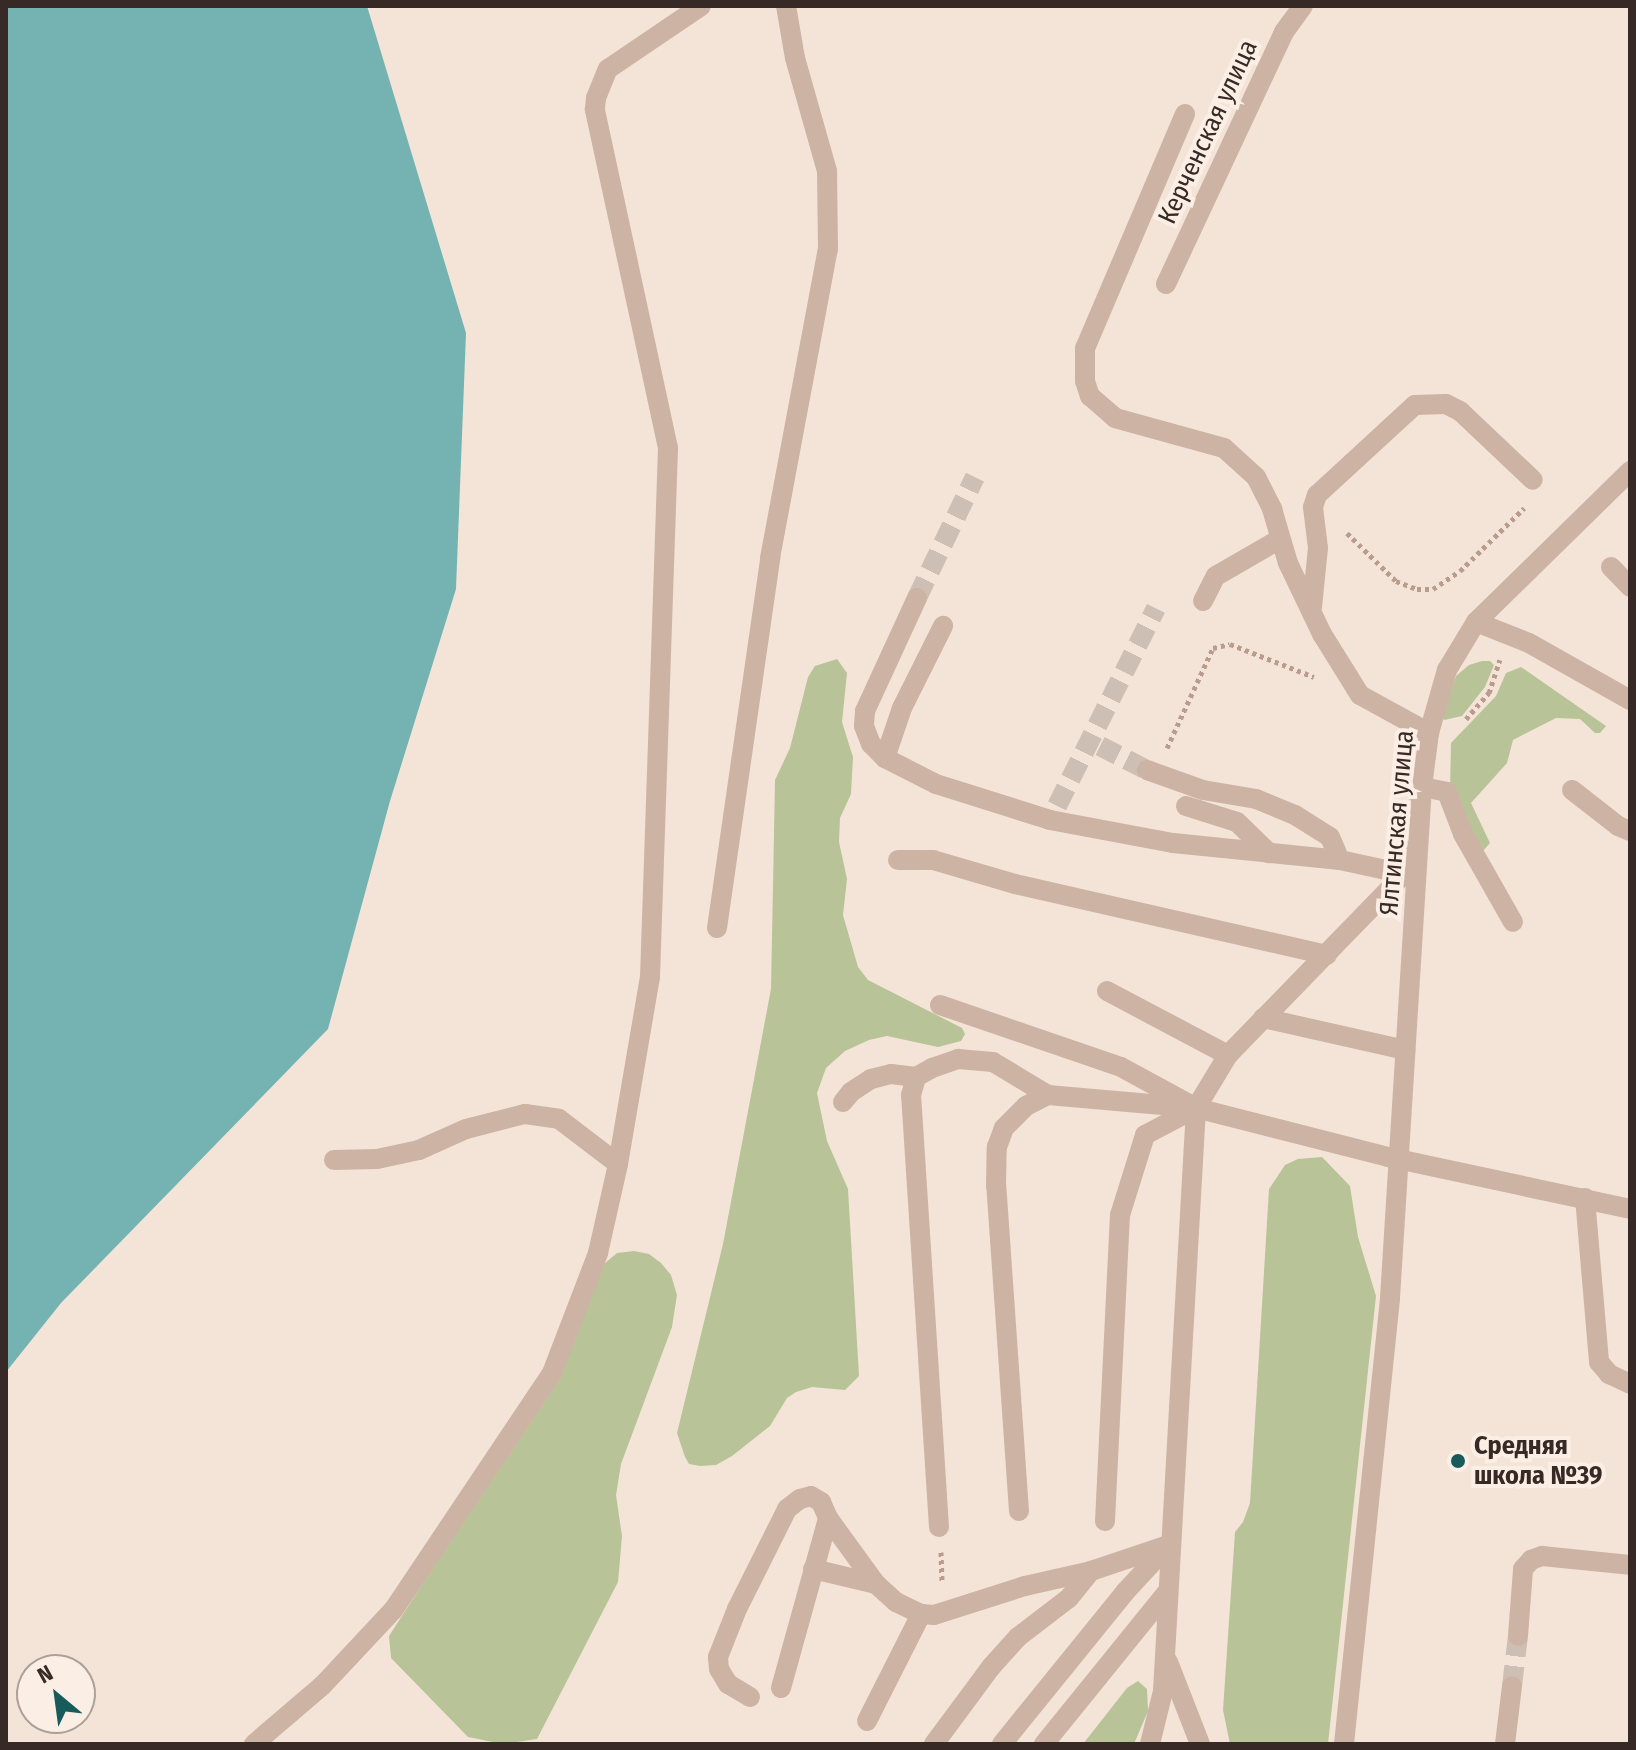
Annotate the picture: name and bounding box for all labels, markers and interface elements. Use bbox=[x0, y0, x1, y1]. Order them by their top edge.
street label: Керченская улица bbox=[1152, 35, 1264, 229]
street label: Ялтинская улица bbox=[1373, 729, 1421, 917]
place label: Средняя школа №39 bbox=[1474, 1430, 1603, 1492]
marker: Средняя школа №39 bbox=[1449, 1452, 1467, 1470]
north arrow bbox=[16, 1654, 96, 1734]
text: N bbox=[33, 1659, 57, 1689]

